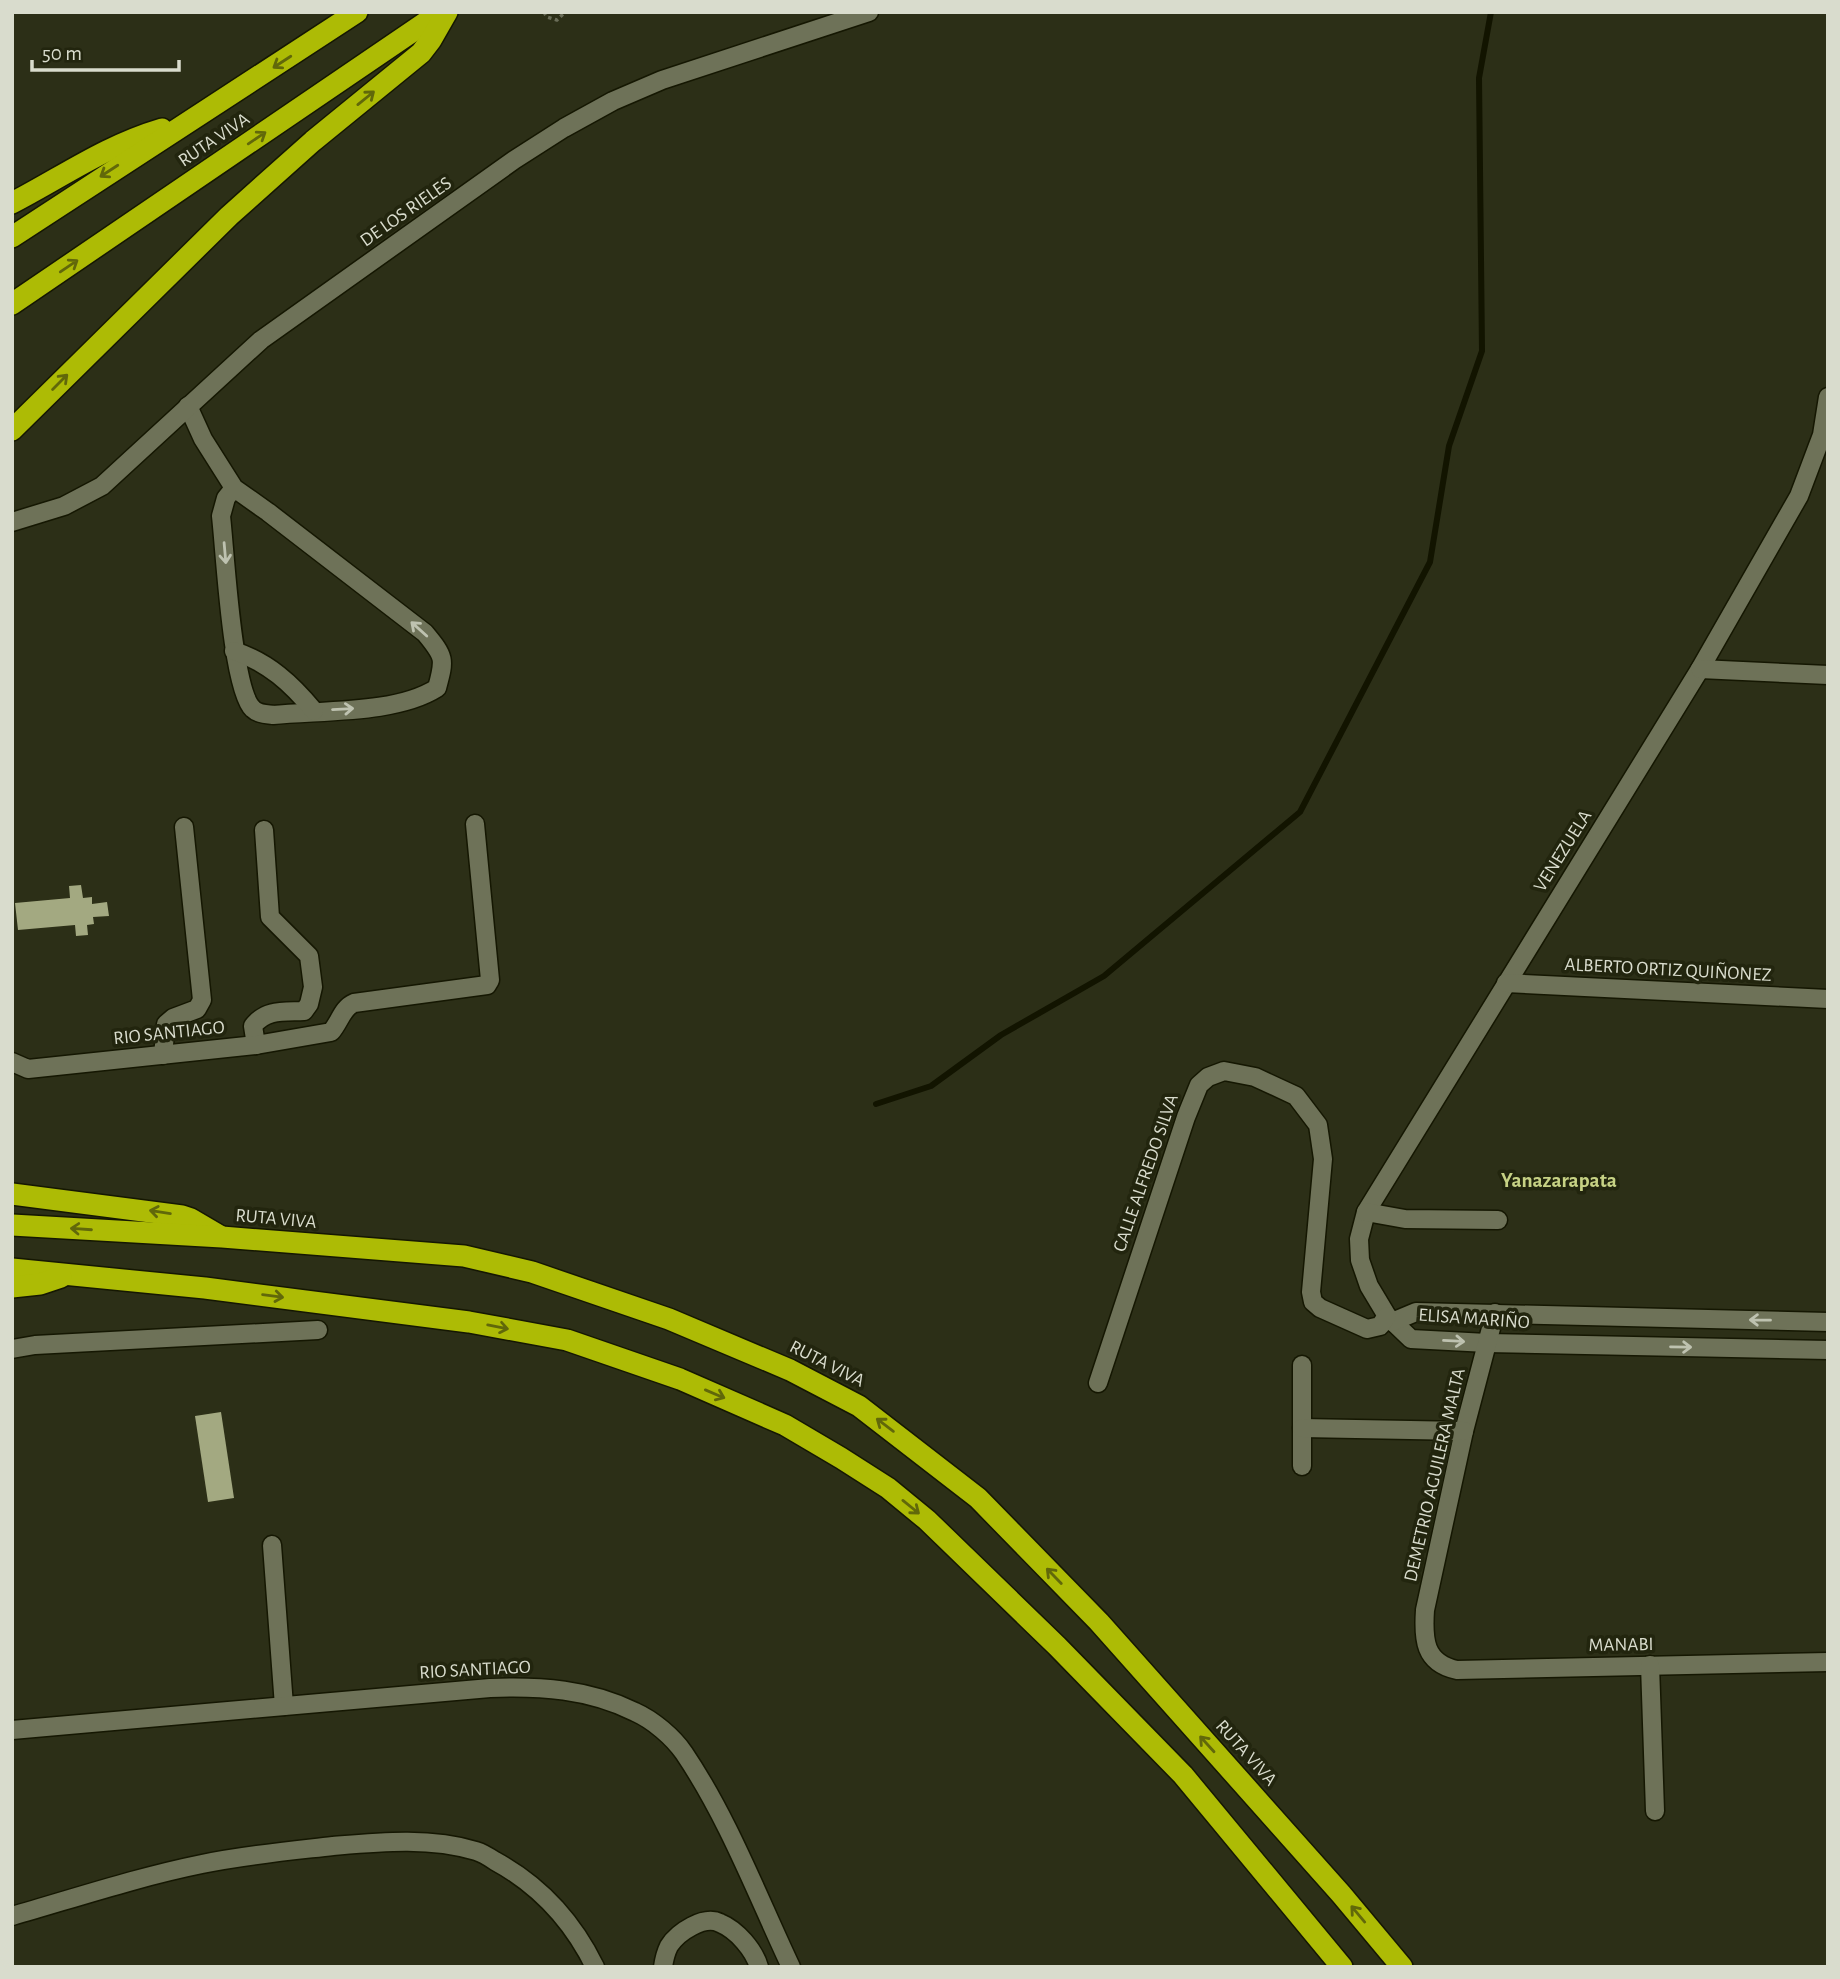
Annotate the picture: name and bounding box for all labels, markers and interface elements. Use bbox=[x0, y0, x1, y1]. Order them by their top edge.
scale bar bbox=[32, 28, 178, 72]
text: 50 m bbox=[42, 43, 82, 64]
one-way arrow bbox=[272, 55, 292, 69]
one-way arrow bbox=[356, 91, 374, 106]
street label: RUTA VIVA bbox=[175, 109, 253, 171]
one-way arrow bbox=[247, 131, 266, 145]
one-way arrow bbox=[100, 165, 120, 179]
street label: DE LOS RIELES bbox=[357, 174, 455, 250]
one-way arrow bbox=[59, 259, 78, 273]
one-way arrow bbox=[51, 373, 68, 390]
one-way arrow bbox=[219, 541, 232, 563]
one-way arrow bbox=[410, 621, 428, 637]
one-way arrow bbox=[332, 702, 354, 715]
street label: VENEZUELA bbox=[1531, 807, 1595, 895]
street label: ALBERTO ORTIZ QUIÑONEZ bbox=[1564, 953, 1772, 985]
street label: RIO SANTIAGO bbox=[112, 1018, 226, 1048]
street label: CALLE ALFREDO SILVA bbox=[1110, 1092, 1182, 1254]
district label: Yanazarapata bbox=[1501, 1170, 1617, 1191]
one-way arrow bbox=[149, 1205, 172, 1218]
street label: RUTA VIVA bbox=[235, 1206, 317, 1232]
one-way arrow bbox=[69, 1223, 92, 1236]
one-way arrow bbox=[261, 1290, 283, 1303]
street label: ELISA MARIÑO bbox=[1418, 1304, 1530, 1332]
one-way arrow bbox=[1748, 1313, 1771, 1327]
one-way arrow bbox=[486, 1321, 509, 1334]
one-way arrow bbox=[1442, 1335, 1465, 1348]
street label: RUTA VIVA bbox=[787, 1337, 868, 1391]
one-way arrow bbox=[1670, 1340, 1693, 1354]
street label: DEMETRIO AGUILERA MALTA bbox=[1401, 1366, 1469, 1584]
one-way arrow bbox=[704, 1388, 725, 1401]
one-way arrow bbox=[876, 1417, 894, 1432]
one-way arrow bbox=[902, 1499, 920, 1515]
one-way arrow bbox=[1046, 1568, 1063, 1585]
street label: MANABI bbox=[1588, 1635, 1654, 1655]
street label: RIO SANTIAGO bbox=[419, 1658, 531, 1682]
street label: RUTA VIVA bbox=[1212, 1716, 1280, 1790]
one-way arrow bbox=[1199, 1736, 1216, 1753]
one-way arrow bbox=[1350, 1906, 1366, 1924]

